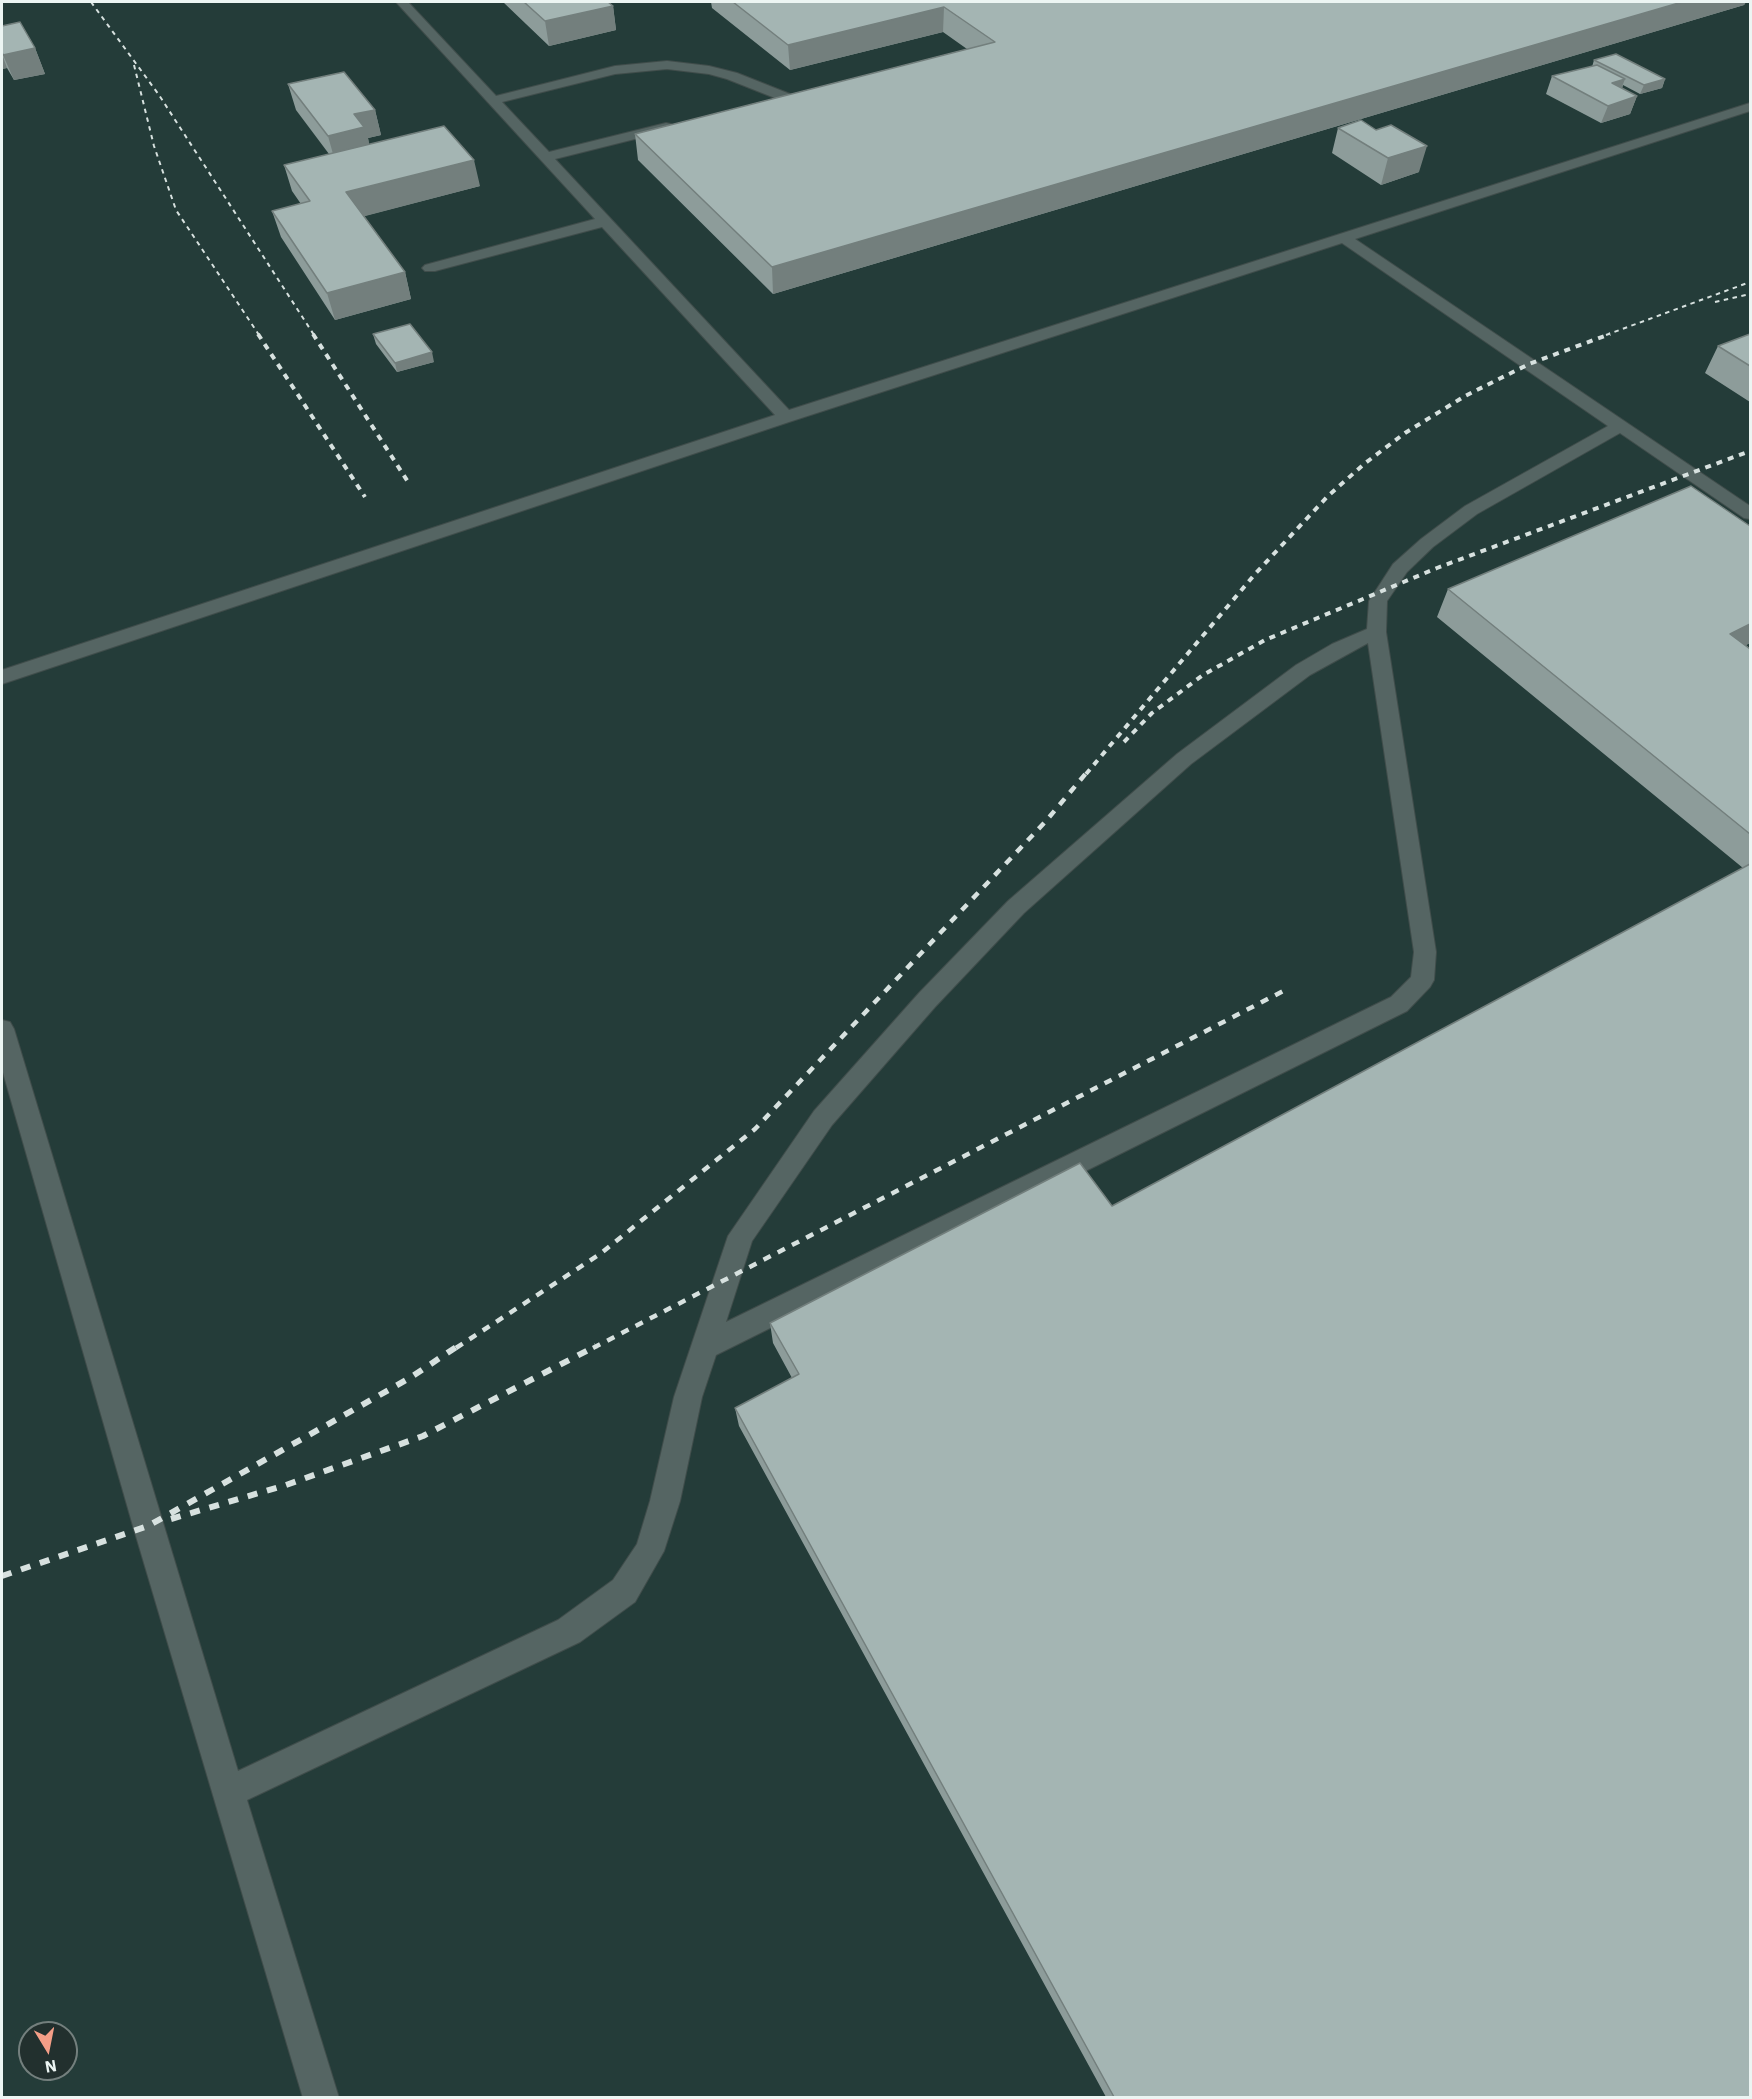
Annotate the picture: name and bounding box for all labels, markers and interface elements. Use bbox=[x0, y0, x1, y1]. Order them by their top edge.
north arrow bbox=[18, 2021, 78, 2081]
text: N bbox=[43, 2056, 58, 2078]

